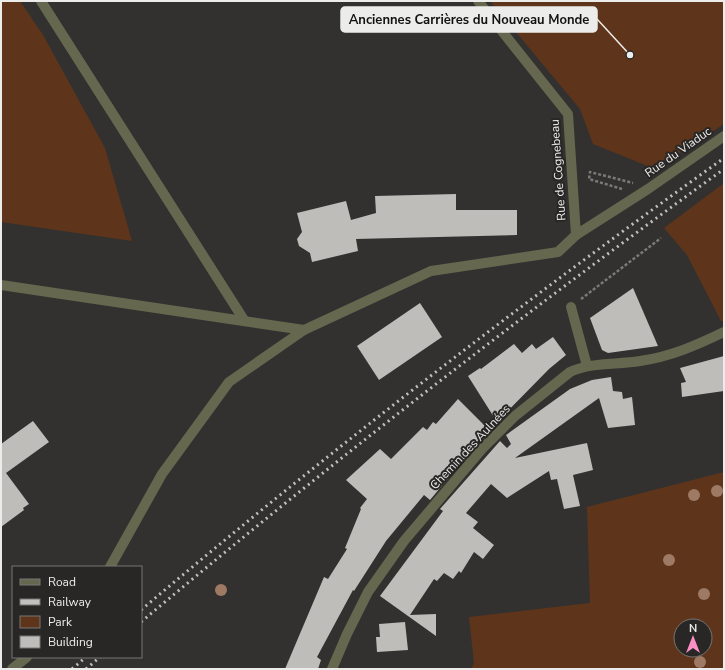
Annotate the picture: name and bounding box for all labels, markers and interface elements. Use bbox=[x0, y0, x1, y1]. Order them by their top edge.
callout: Anciennes Carrières du Nouveau Monde bbox=[341, 7, 597, 32]
text: Anciennes Carrières du Nouveau Monde bbox=[349, 11, 589, 29]
street label: Rue de Cognebeau bbox=[546, 119, 570, 221]
street label: Rue du Viaduc bbox=[642, 123, 715, 181]
street label: Chemin des Aulnées bbox=[426, 401, 514, 493]
legend bbox=[12, 566, 142, 658]
text: Road bbox=[48, 574, 76, 590]
text: Railway bbox=[48, 594, 92, 610]
text: Park bbox=[48, 614, 73, 630]
north arrow bbox=[673, 618, 713, 658]
text: N bbox=[689, 621, 697, 636]
text: Building bbox=[48, 634, 93, 650]

